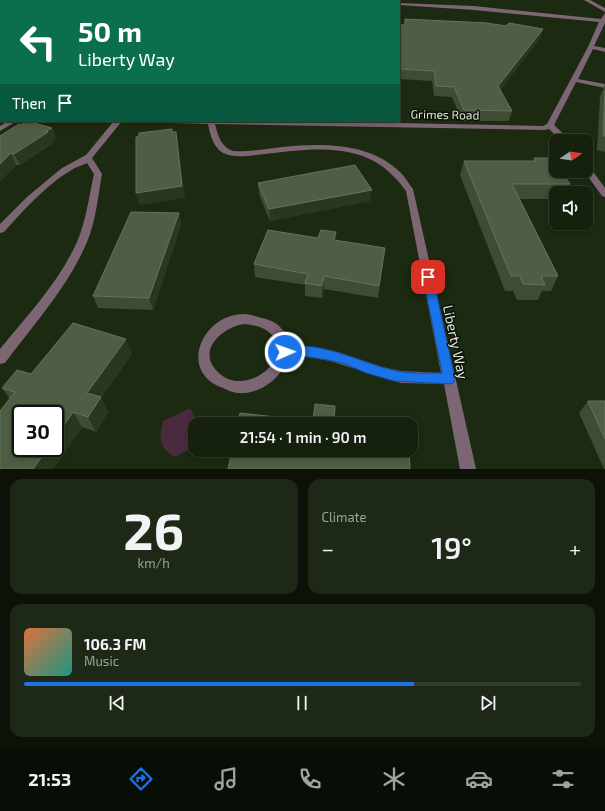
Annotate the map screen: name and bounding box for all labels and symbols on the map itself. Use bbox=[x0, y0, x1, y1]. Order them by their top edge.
street label: Grimes Road bbox=[411, 106, 479, 122]
north arrow bbox=[549, 134, 593, 178]
pin bbox=[411, 260, 445, 294]
street label: Liberty Way bbox=[440, 303, 472, 381]
position arrow bbox=[264, 331, 306, 373]
speed limit sign: 30 bbox=[12, 405, 64, 457]

